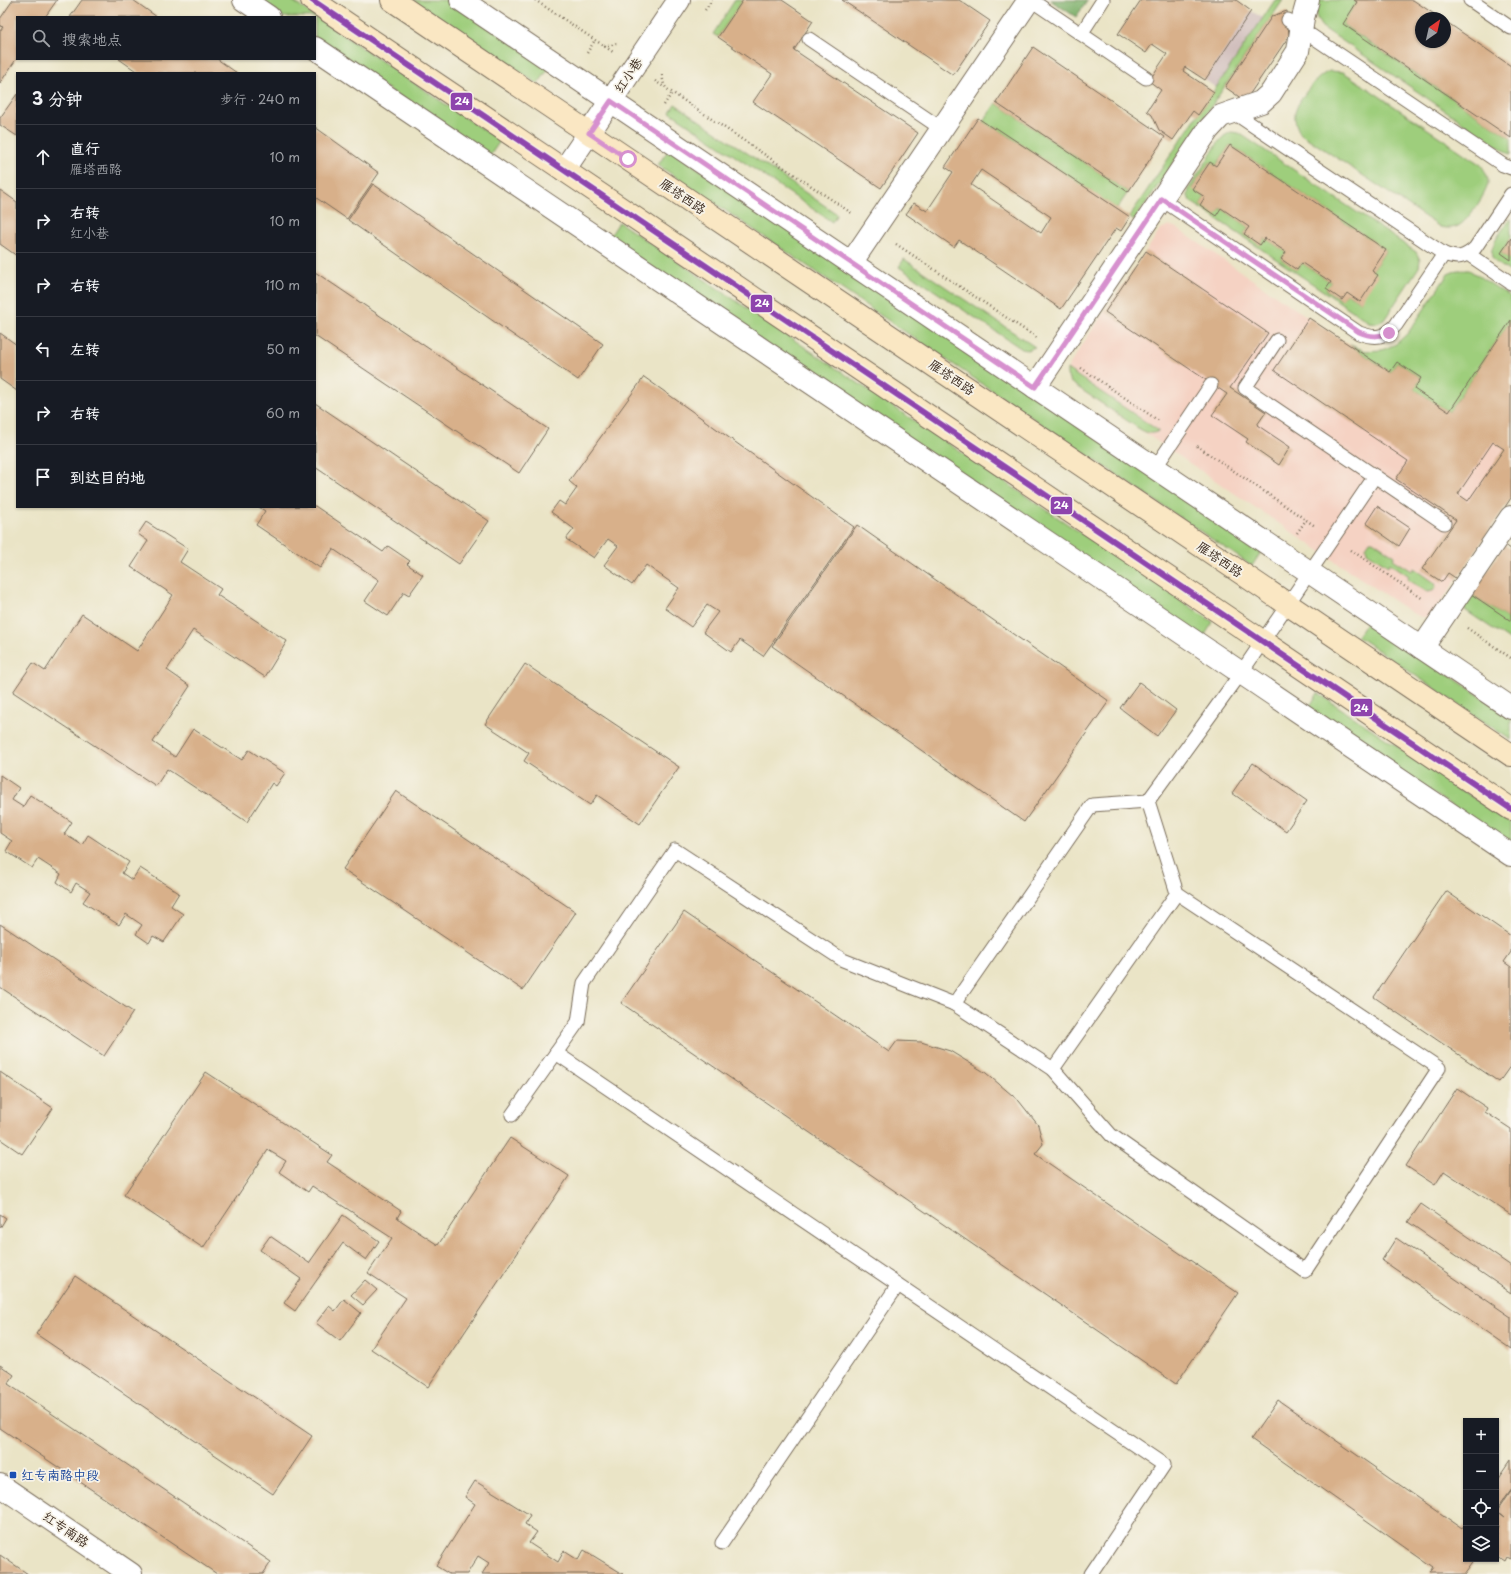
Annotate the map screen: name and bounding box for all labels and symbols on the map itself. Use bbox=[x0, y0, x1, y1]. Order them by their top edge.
north arrow bbox=[1415, 12, 1451, 48]
street label: 红小巷 bbox=[609, 53, 646, 96]
line badge: 24 bbox=[450, 92, 473, 111]
text: 24 bbox=[455, 92, 470, 109]
route start bbox=[619, 150, 637, 168]
street label: 雁塔西路 bbox=[656, 173, 710, 218]
line badge: 24 bbox=[750, 294, 773, 313]
text: 24 bbox=[755, 294, 770, 311]
route end bbox=[1380, 324, 1398, 342]
street label: 雁塔西路 bbox=[925, 354, 979, 399]
line badge: 24 bbox=[1050, 496, 1073, 515]
text: 24 bbox=[1054, 496, 1069, 513]
street label: 雁塔西路 bbox=[1193, 536, 1247, 581]
line badge: 24 bbox=[1350, 698, 1373, 717]
text: 24 bbox=[1354, 699, 1369, 716]
place label: 红专南路中段 bbox=[21, 1465, 99, 1484]
marker: 红专南路中段 bbox=[8, 1470, 18, 1480]
street label: 红专南路 bbox=[39, 1506, 93, 1551]

